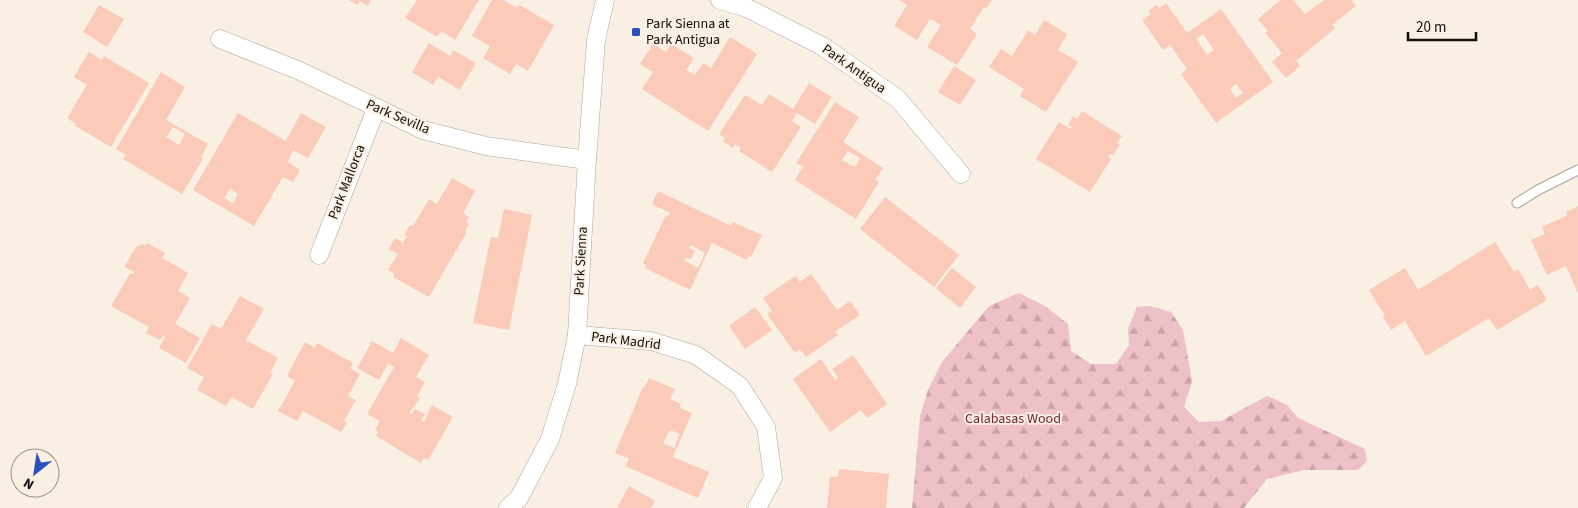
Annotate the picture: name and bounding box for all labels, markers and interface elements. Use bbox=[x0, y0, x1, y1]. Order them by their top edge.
scale bar bbox=[1408, 10, 1476, 42]
place label: Park Sienna at Park Antigua bbox=[646, 14, 730, 50]
text: 20 m bbox=[1416, 17, 1446, 38]
marker: Park Sienna at Park Antigua bbox=[630, 26, 642, 38]
street label: Park Antigua bbox=[818, 40, 890, 98]
street label: Park Sevilla bbox=[363, 95, 433, 139]
street label: Park Mallorca bbox=[324, 142, 370, 222]
street label: Park Sienna bbox=[569, 226, 593, 296]
street label: Park Madrid bbox=[590, 327, 662, 355]
park label: Calabasas Wood bbox=[965, 409, 1061, 429]
north arrow bbox=[10, 448, 60, 498]
text: N bbox=[20, 472, 38, 494]

